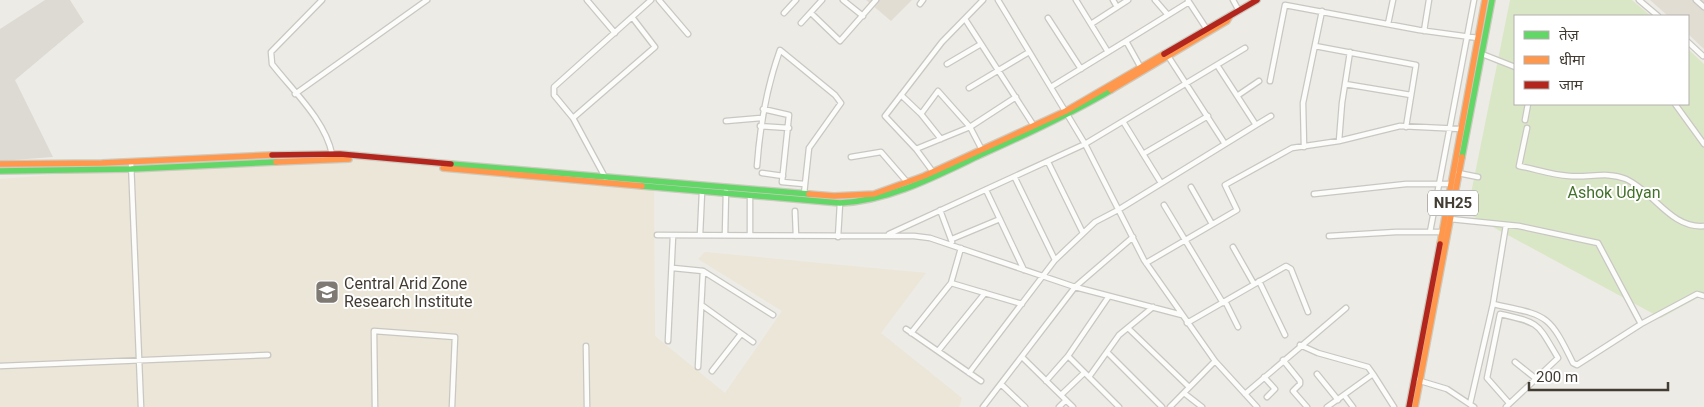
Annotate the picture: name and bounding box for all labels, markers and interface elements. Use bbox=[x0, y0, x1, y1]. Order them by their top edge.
legend bbox=[1514, 15, 1689, 105]
text: तेज़ bbox=[1559, 26, 1580, 44]
text: धीमा bbox=[1559, 51, 1586, 69]
text: जाम bbox=[1559, 76, 1584, 94]
park label: Ashok Udyan bbox=[1567, 183, 1661, 202]
road number: NH25 bbox=[1428, 190, 1478, 216]
place label: Central Arid Zone Research Institute bbox=[344, 274, 473, 311]
school or university icon: Central Arid Zone Research Institute bbox=[314, 279, 340, 305]
scale bar bbox=[1529, 360, 1668, 392]
text: 200 m bbox=[1536, 368, 1578, 386]

